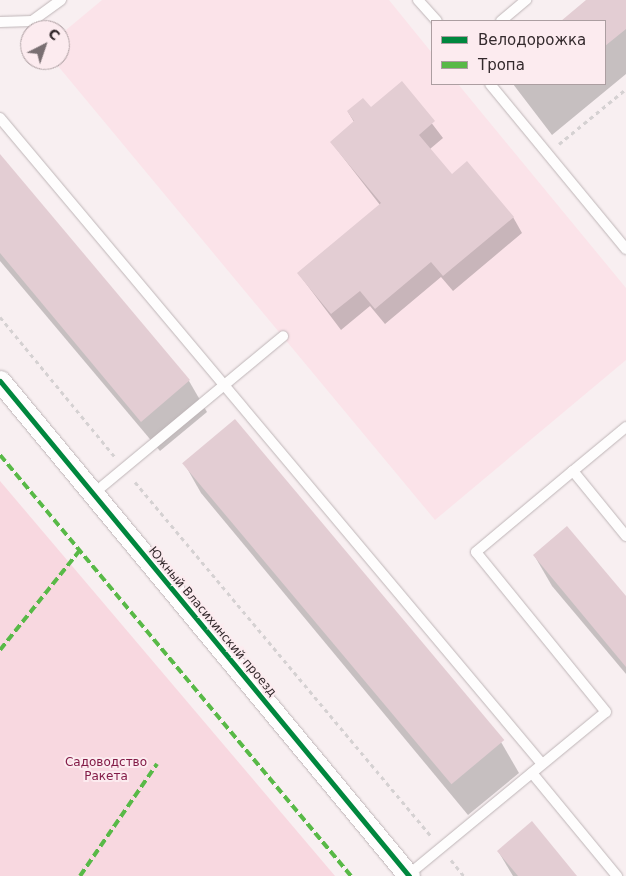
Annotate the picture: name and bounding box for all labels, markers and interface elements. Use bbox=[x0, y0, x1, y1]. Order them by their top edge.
north arrow bbox=[20, 20, 70, 70]
legend bbox=[431, 20, 606, 85]
text: С bbox=[45, 25, 63, 44]
text: Велодорожка bbox=[478, 31, 586, 49]
text: Тропа bbox=[478, 56, 525, 74]
street label: Южный Власихинский проезд bbox=[145, 544, 279, 700]
park label: Садоводство Ракета bbox=[65, 756, 147, 784]

